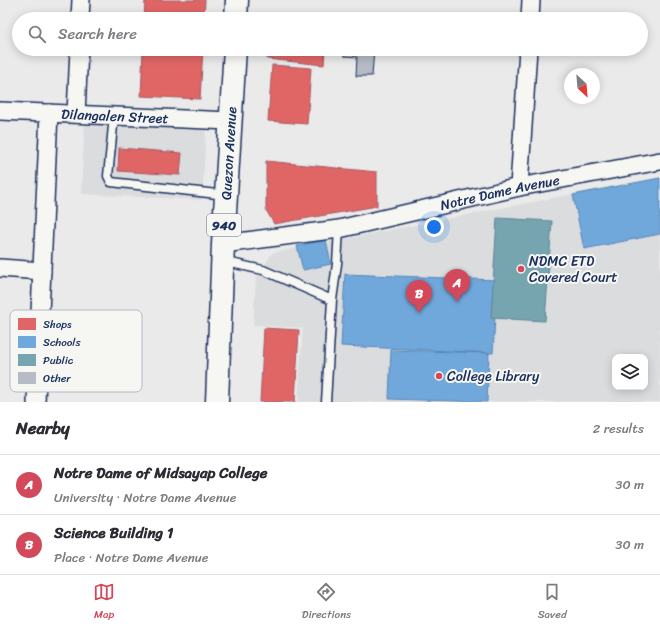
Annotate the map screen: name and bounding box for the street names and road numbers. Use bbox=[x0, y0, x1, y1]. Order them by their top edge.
street label: Dilangalen Street bbox=[61, 102, 169, 131]
street label: Quezon Avenue bbox=[214, 106, 244, 201]
street label: Notre Dame Avenue bbox=[438, 168, 562, 218]
road number: 940 bbox=[207, 214, 241, 236]

